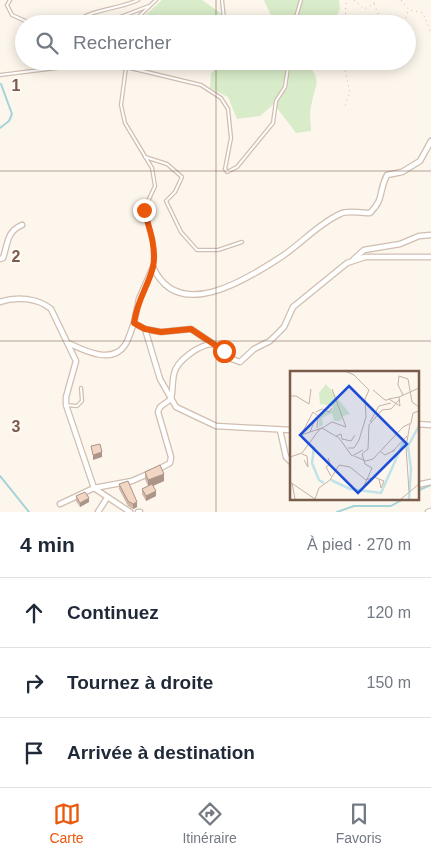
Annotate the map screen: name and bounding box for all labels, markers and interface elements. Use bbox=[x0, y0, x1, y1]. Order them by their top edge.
search box bbox=[15, 15, 416, 70]
icon: search bbox=[33, 29, 61, 57]
text: Rechercher bbox=[73, 32, 171, 53]
text: 1 bbox=[12, 77, 21, 94]
route end bbox=[133, 199, 156, 222]
text: 2 bbox=[12, 248, 21, 265]
route start bbox=[213, 340, 236, 363]
inset map bbox=[290, 371, 418, 500]
text: 3 bbox=[12, 418, 21, 435]
text: 4 min bbox=[20, 533, 75, 556]
text: À pied · 270 m bbox=[307, 536, 411, 553]
icon: ahead bbox=[20, 599, 48, 627]
text: Continuez bbox=[67, 602, 159, 623]
text: 120 m bbox=[367, 604, 411, 621]
icon: right bbox=[20, 669, 48, 697]
text: Tournez à droite bbox=[67, 672, 213, 693]
text: 150 m bbox=[367, 674, 411, 691]
icon: arrive bbox=[20, 739, 48, 767]
text: Arrivée à destination bbox=[67, 742, 255, 763]
tab: Carte bbox=[49, 800, 84, 846]
tab: Itinéraire bbox=[182, 800, 237, 846]
tab: Favoris bbox=[336, 800, 382, 846]

